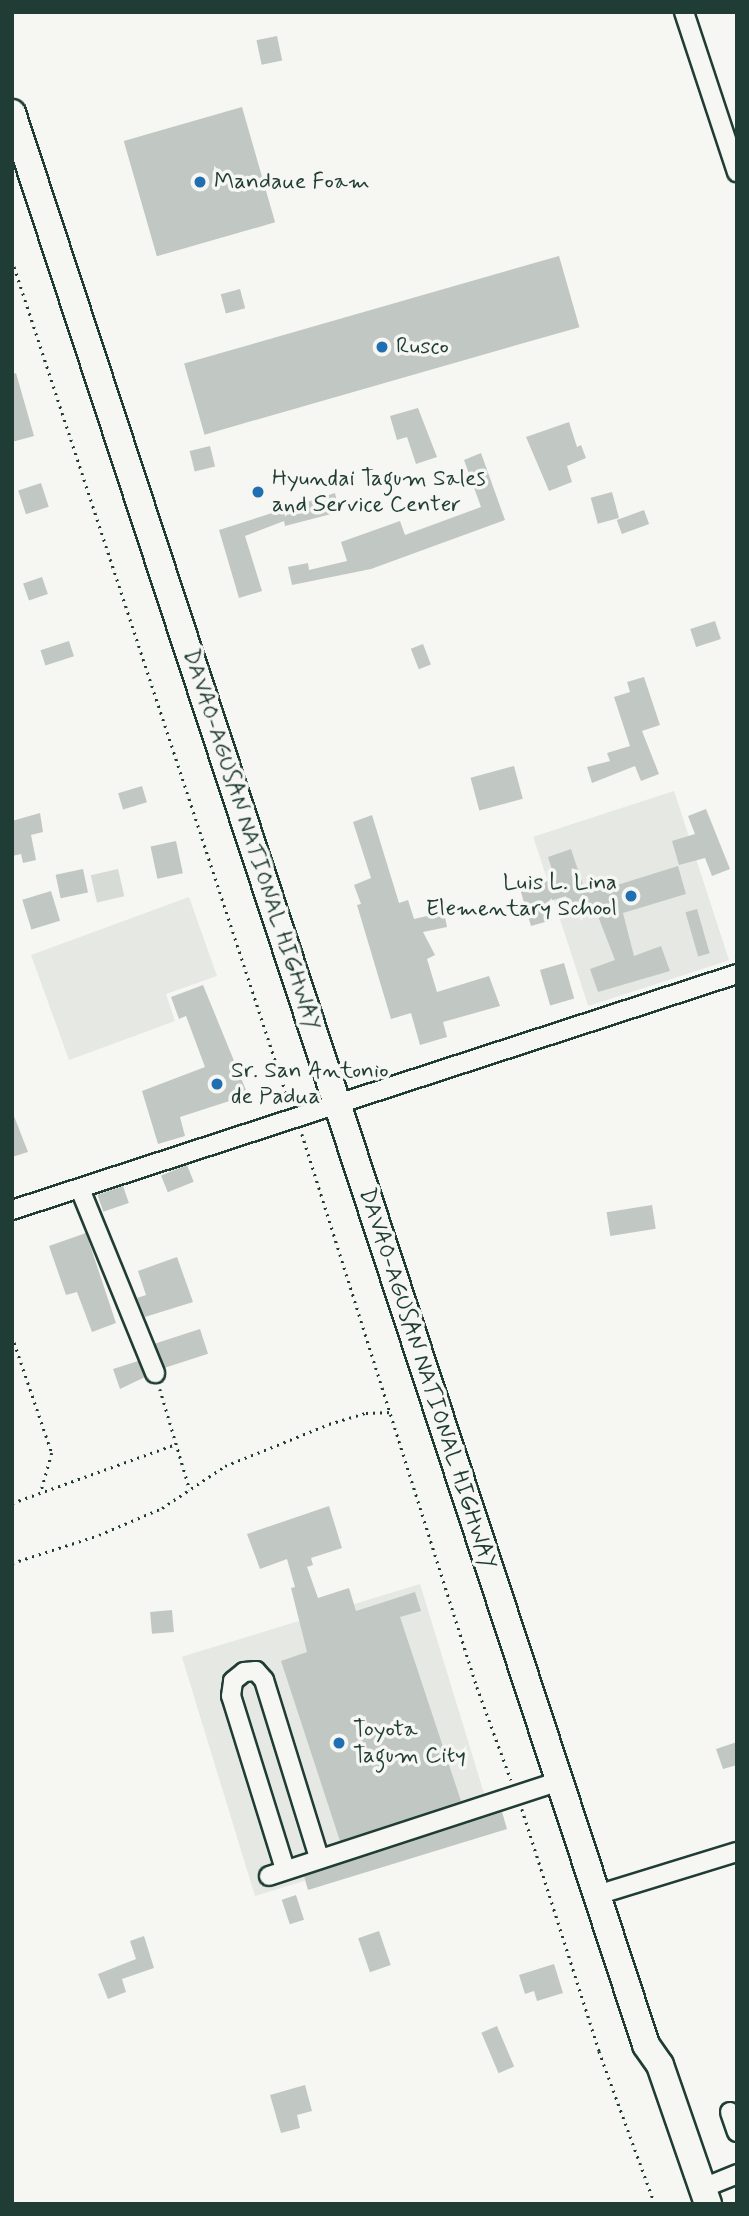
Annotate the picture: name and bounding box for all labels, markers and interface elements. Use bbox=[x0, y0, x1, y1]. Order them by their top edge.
place label: Mandaue Foam bbox=[214, 168, 368, 196]
marker: Mandaue Foam bbox=[192, 174, 208, 190]
place label: Rusco bbox=[396, 333, 449, 361]
marker: Rusco bbox=[374, 339, 390, 355]
place label: Hyundai Tagum Sales and Service Center bbox=[272, 465, 483, 519]
marker: Hyundai Tagum Sales and Service Center bbox=[250, 484, 266, 500]
street label: DAVAO-AGUSAN NATIONAL HIGHWAY bbox=[176, 645, 326, 1035]
place label: Luis L. Lina Elementary School bbox=[426, 869, 617, 923]
marker: Luis L. Lina Elementary School bbox=[623, 888, 639, 904]
place label: Sr. San Antonio de Padua bbox=[231, 1057, 385, 1111]
marker: Sr. San Antonio de Padua bbox=[209, 1076, 225, 1092]
street label: DAVAO-AGUSAN NATIONAL HIGHWAY bbox=[352, 1184, 502, 1574]
place label: Toyota Tagum City bbox=[353, 1716, 466, 1770]
marker: Toyota Tagum City bbox=[331, 1735, 347, 1751]

